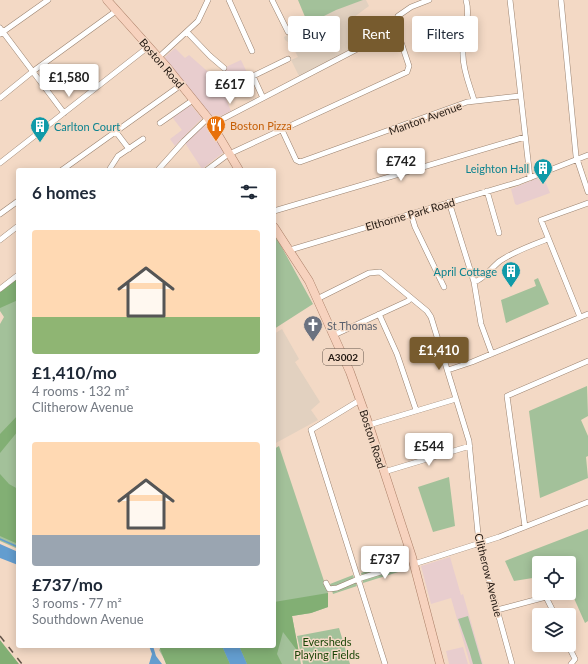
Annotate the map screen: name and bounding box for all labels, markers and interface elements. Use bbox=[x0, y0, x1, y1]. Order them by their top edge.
chip: Buy bbox=[288, 16, 340, 52]
chip: Rent bbox=[348, 16, 404, 52]
chip: Filters bbox=[412, 16, 478, 52]
street label: Boston Road bbox=[137, 36, 187, 90]
pin: £1,580 bbox=[36, 64, 102, 98]
text: £1,580 bbox=[49, 69, 89, 85]
pin: £617 bbox=[206, 71, 254, 105]
text: £617 bbox=[215, 76, 245, 92]
street label: Manton Avenue bbox=[387, 99, 463, 137]
restaurant icon: Boston Pizza bbox=[205, 114, 227, 142]
building icon: Carlton Court bbox=[29, 115, 51, 143]
place label: Boston Pizza bbox=[230, 119, 292, 132]
place label: Carlton Court bbox=[54, 120, 120, 133]
pin: £742 bbox=[377, 148, 425, 182]
text: £742 bbox=[386, 153, 416, 169]
building icon: Leighton Hall bbox=[532, 157, 554, 185]
place label: Leighton Hall bbox=[466, 162, 529, 175]
icon: filters bbox=[238, 181, 260, 203]
text: 6 homes bbox=[32, 182, 96, 203]
street label: Elthorne Park Road bbox=[364, 195, 456, 233]
icon: home bbox=[110, 256, 182, 328]
building icon: April Cottage bbox=[500, 260, 522, 288]
place label: April Cottage bbox=[434, 265, 497, 278]
church icon: St Thomas bbox=[302, 314, 324, 342]
place label: St Thomas bbox=[327, 319, 377, 332]
pin: £1,410 bbox=[406, 337, 472, 371]
text: £1,410 bbox=[419, 342, 459, 358]
road number: A3002 bbox=[323, 349, 363, 365]
text: £1,410/mo bbox=[32, 362, 117, 383]
text: 4 rooms · 132 m² bbox=[32, 383, 129, 399]
text: Clitherow Avenue bbox=[32, 399, 133, 415]
street label: Boston Road bbox=[357, 408, 389, 470]
pin: £544 bbox=[405, 433, 453, 467]
text: £544 bbox=[414, 438, 444, 454]
icon: home bbox=[110, 468, 182, 540]
street label: Clitherow Avenue bbox=[472, 532, 506, 618]
pin: £737 bbox=[361, 546, 409, 580]
text: £737 bbox=[370, 551, 400, 567]
map controls bbox=[532, 556, 576, 652]
button: locate bbox=[532, 556, 576, 600]
text: £737/mo bbox=[32, 574, 103, 595]
text: 3 rooms · 77 m² bbox=[32, 595, 122, 611]
button: layers bbox=[532, 608, 576, 652]
text: Southdown Avenue bbox=[32, 611, 144, 627]
park label: Eversheds Playing Fields bbox=[294, 635, 360, 661]

